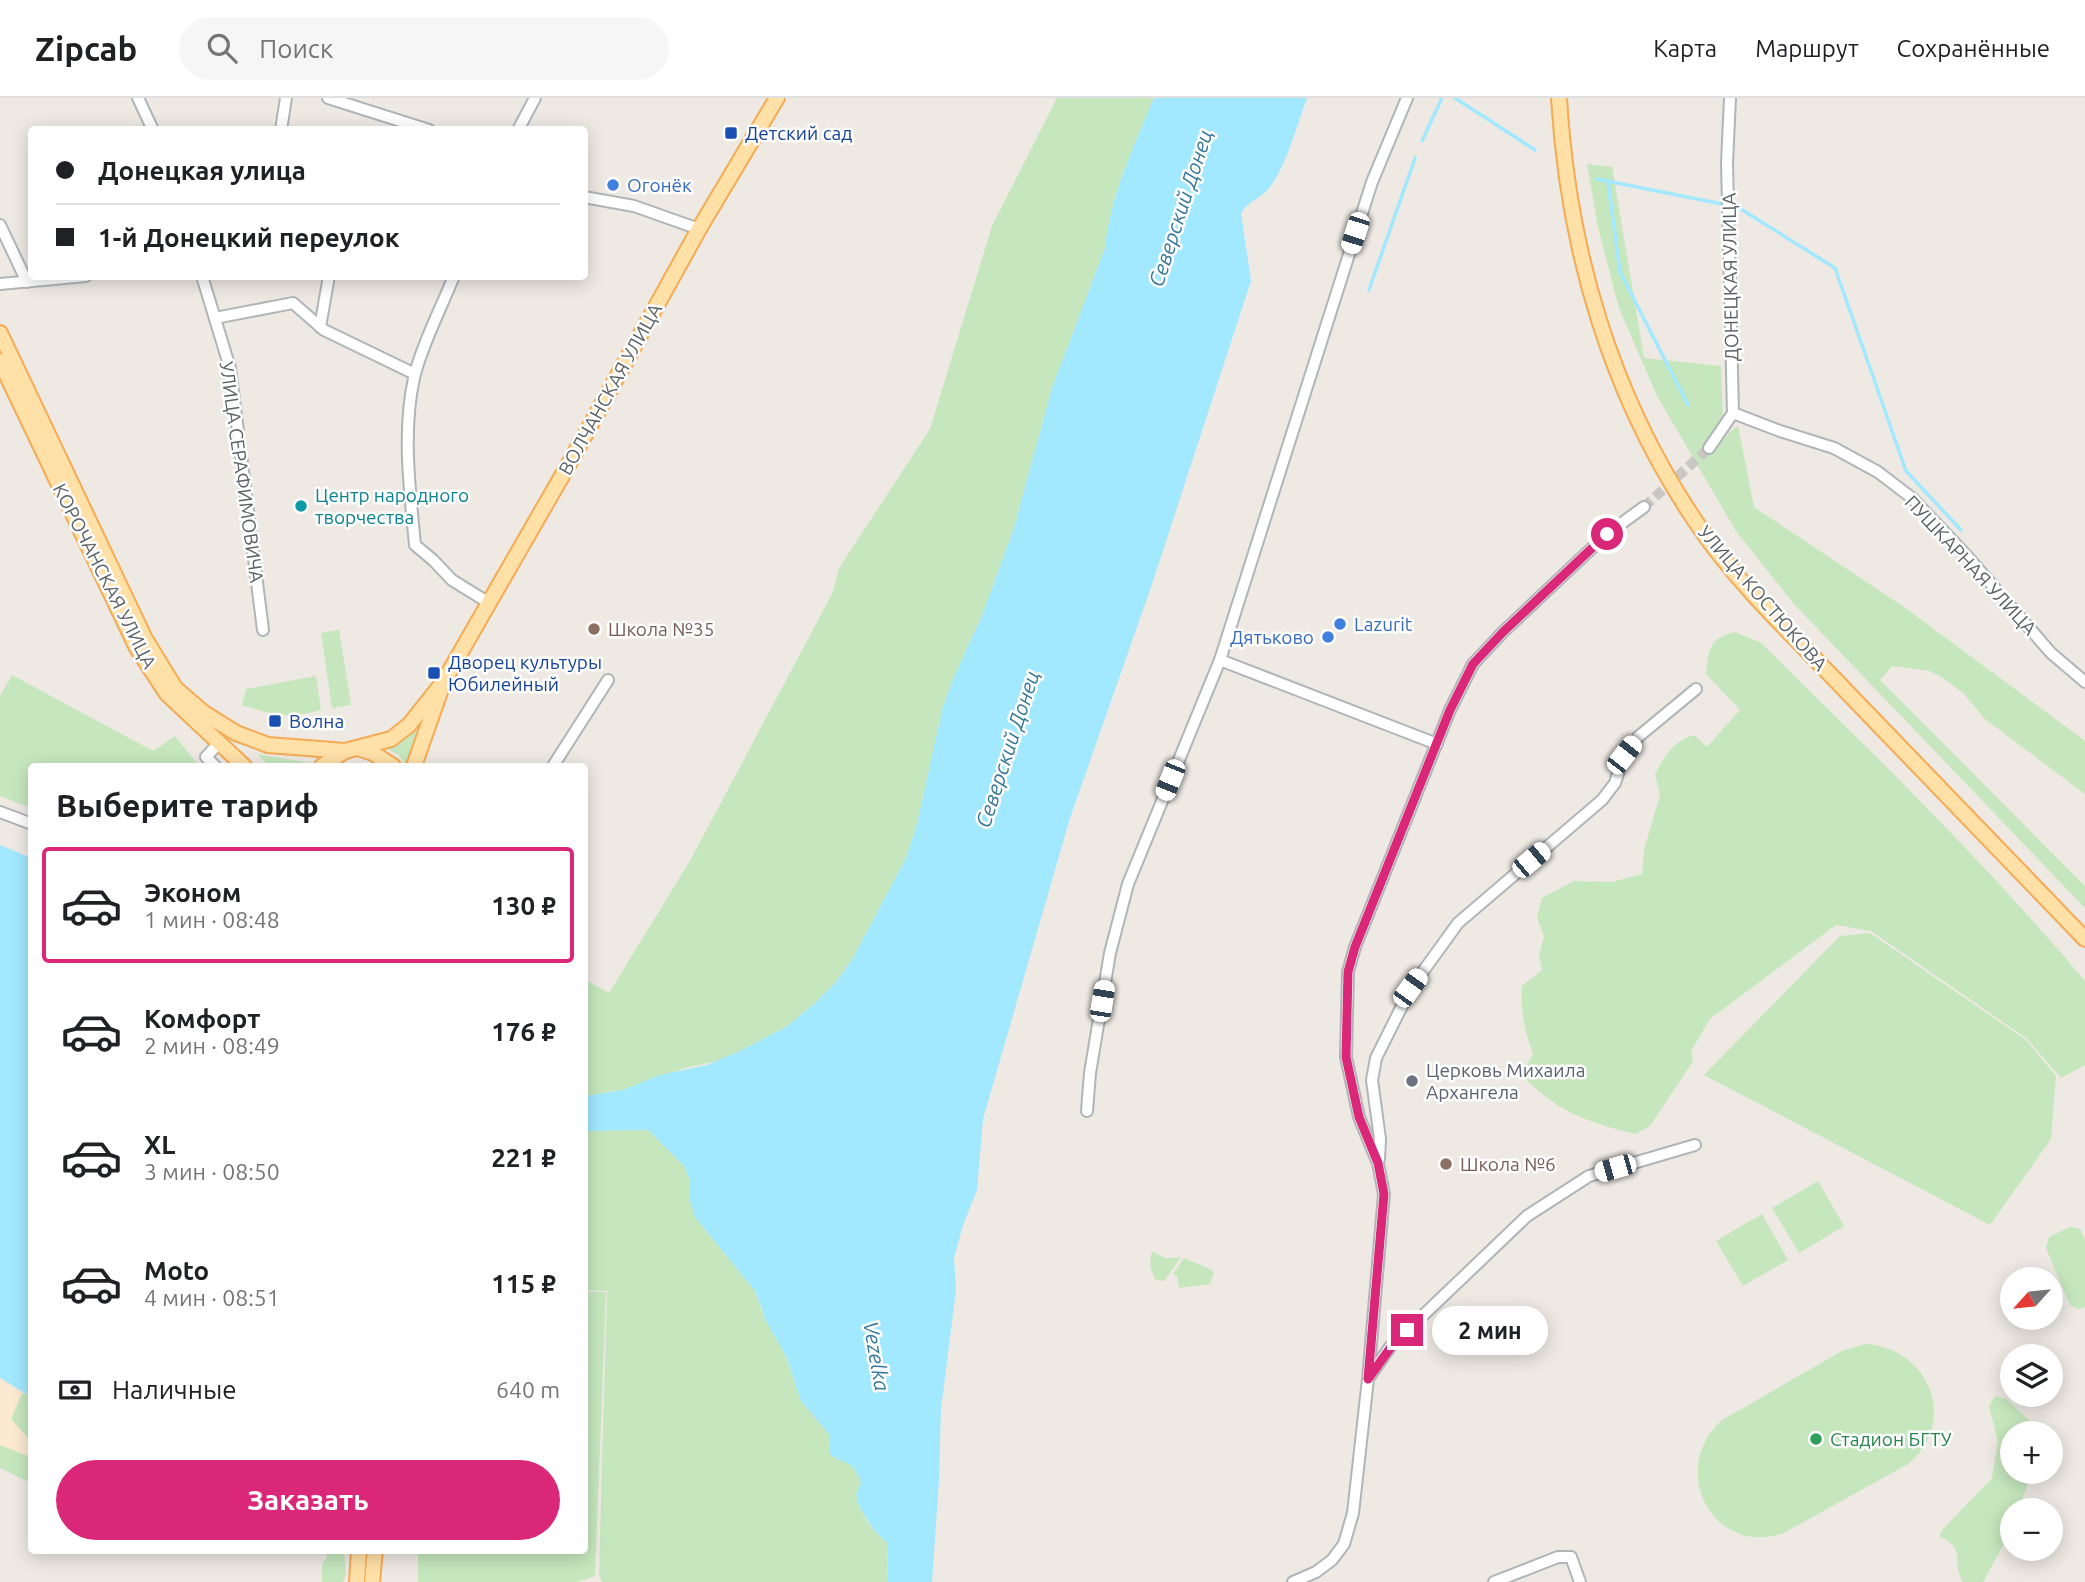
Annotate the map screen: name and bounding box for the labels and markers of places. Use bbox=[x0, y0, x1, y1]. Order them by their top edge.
place label: Детский сад bbox=[745, 122, 852, 144]
marker: Детский сад bbox=[723, 125, 739, 141]
place label: Огонёк bbox=[627, 174, 692, 196]
marker: Огонёк bbox=[605, 177, 621, 193]
place label: Центр народного творчества bbox=[315, 484, 469, 528]
marker: Центр народного творчества bbox=[293, 498, 309, 514]
place label: Lazurit bbox=[1354, 613, 1413, 635]
marker: Lazurit bbox=[1332, 616, 1348, 632]
place label: Школа №35 bbox=[608, 618, 715, 640]
marker: Школа №35 bbox=[586, 621, 602, 637]
place label: Дятьково bbox=[1230, 626, 1314, 648]
marker: Дятьково bbox=[1320, 629, 1336, 645]
place label: Дворец культуры Юбилейный bbox=[448, 651, 602, 695]
marker: Дворец культуры Юбилейный bbox=[426, 665, 442, 681]
place label: Волна bbox=[289, 710, 344, 732]
marker: Волна bbox=[267, 713, 283, 729]
place label: Церковь Михаила Архангела bbox=[1426, 1059, 1585, 1103]
marker: Церковь Михаила Архангела bbox=[1404, 1073, 1420, 1089]
place label: Школа №6 bbox=[1460, 1153, 1556, 1175]
marker: Школа №6 bbox=[1438, 1156, 1454, 1172]
place label: Стадион БГТУ bbox=[1830, 1428, 1952, 1450]
marker: Стадион БГТУ bbox=[1808, 1431, 1824, 1447]

